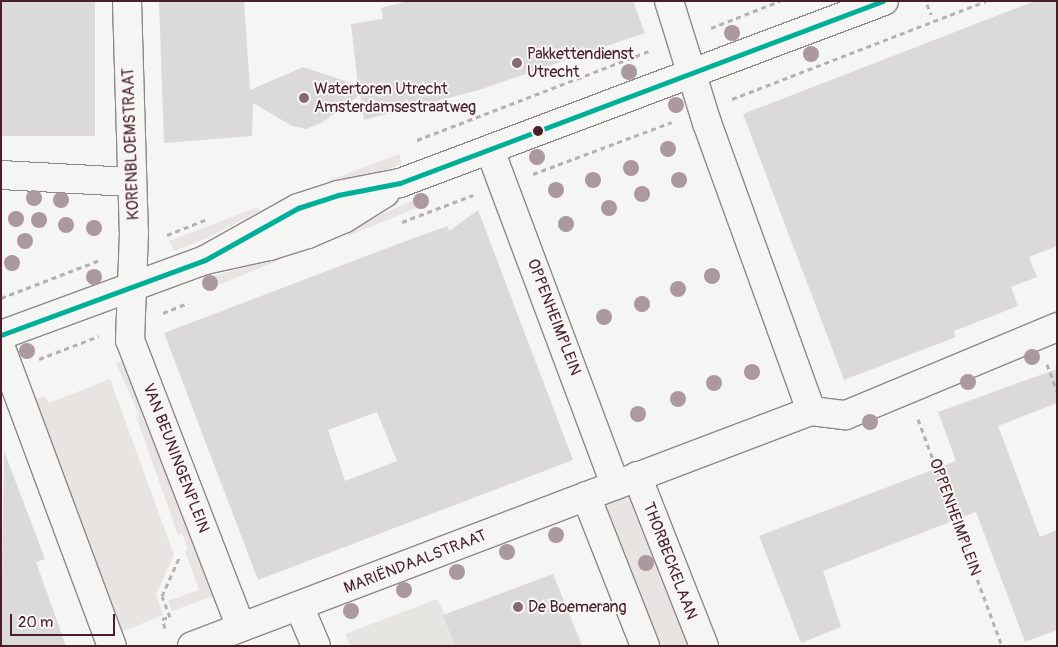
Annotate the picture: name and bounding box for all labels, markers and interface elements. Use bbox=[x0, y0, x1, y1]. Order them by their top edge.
place label: Pakkettendienst Utrecht bbox=[527, 44, 634, 82]
marker: Pakkettendienst Utrecht bbox=[511, 57, 523, 69]
street label: KORENBLOEMSTRAAT bbox=[119, 67, 143, 221]
place label: Watertoren Utrecht Amsterdamsestraatweg bbox=[314, 79, 476, 117]
marker: Watertoren Utrecht Amsterdamsestraatweg bbox=[298, 92, 310, 104]
unlabelled marker bbox=[533, 126, 543, 136]
street label: OPPENHEIMPLEIN bbox=[523, 256, 585, 378]
street label: VAN BEUNINGENPLEIN bbox=[139, 380, 213, 536]
street label: OPPENHEIMPLEIN bbox=[925, 456, 985, 578]
street label: THORBECKELAAN bbox=[639, 500, 701, 622]
street label: MARIËNDAALSTRAAT bbox=[341, 526, 489, 598]
place label: De Boemerang bbox=[528, 597, 627, 617]
marker: De Boemerang bbox=[512, 601, 524, 613]
scale bar bbox=[12, 604, 118, 636]
text: 20 m bbox=[18, 613, 53, 632]

